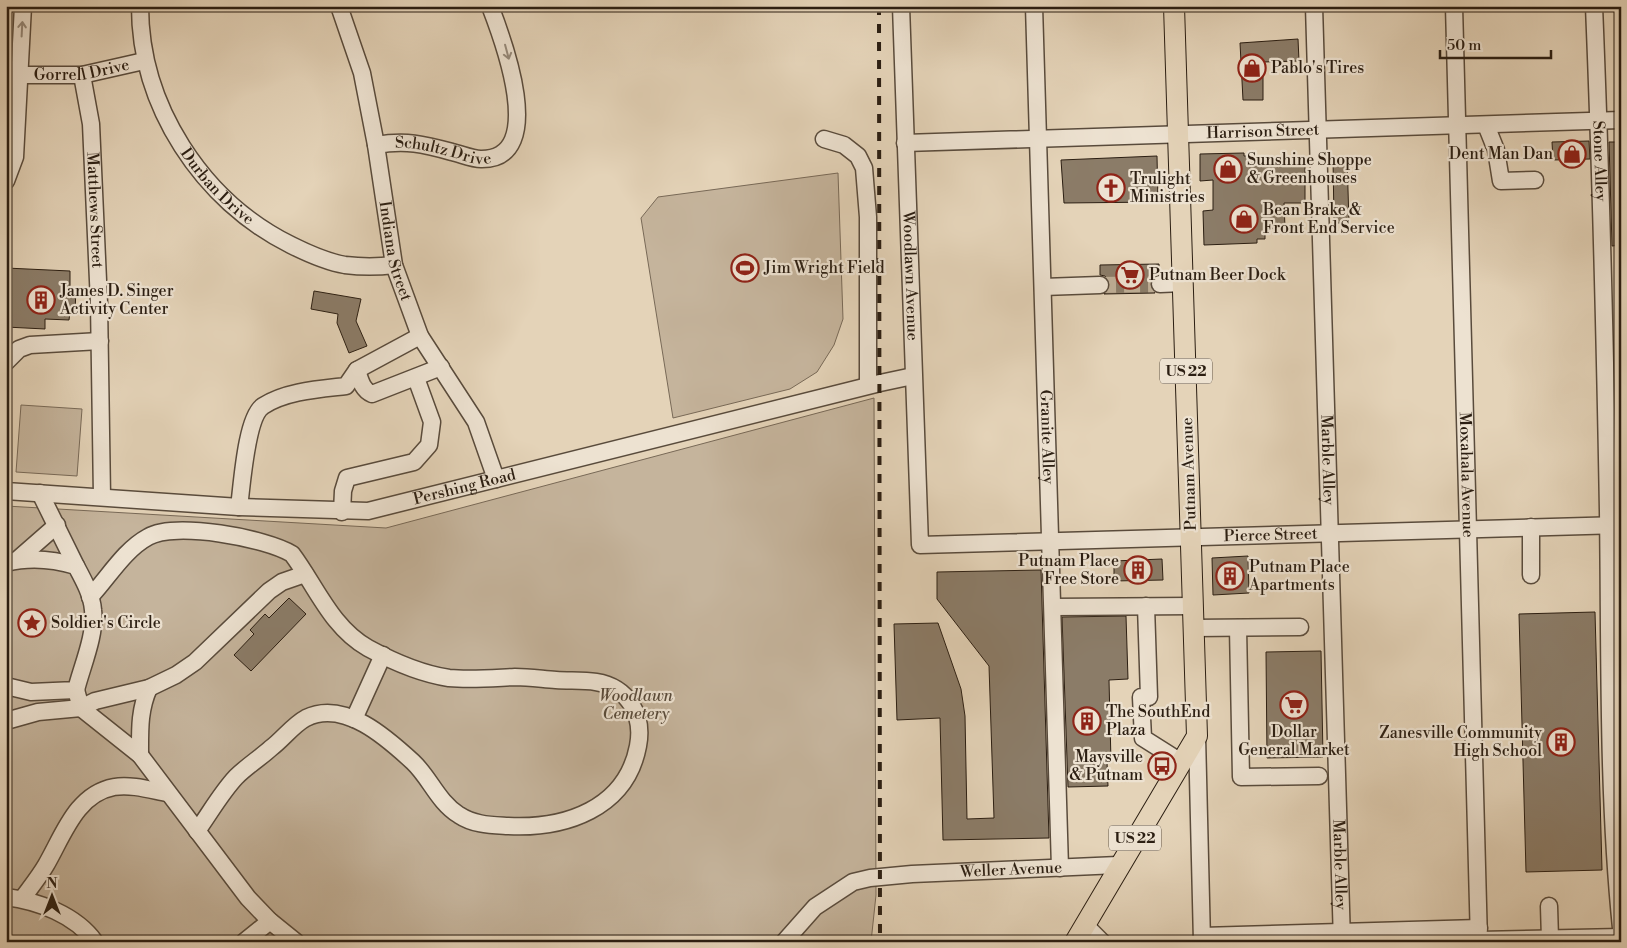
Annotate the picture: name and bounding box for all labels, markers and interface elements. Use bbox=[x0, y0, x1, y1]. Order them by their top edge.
one-way arrow bbox=[17, 21, 26, 37]
scale bar bbox=[1440, 28, 1551, 60]
text: 50 m bbox=[1447, 36, 1481, 55]
one-way arrow bbox=[503, 43, 512, 59]
shop icon: Pablo's Tires bbox=[1237, 53, 1267, 83]
street label: Gorrell Drive bbox=[34, 55, 131, 85]
place label: Pablo's Tires bbox=[1271, 58, 1364, 78]
street label: Harrison Street bbox=[1206, 120, 1320, 143]
street label: Stone Alley bbox=[1588, 120, 1611, 202]
street label: Schultz Drive bbox=[395, 133, 492, 169]
shop icon: Dent Man Dan bbox=[1557, 139, 1587, 169]
street label: Durban Drive bbox=[176, 144, 258, 229]
place label: Dent Man Dan bbox=[1449, 144, 1553, 164]
place label: Sunshine Shoppe & Greenhouses bbox=[1247, 150, 1372, 188]
street label: Matthews Street bbox=[82, 151, 107, 269]
shop icon: Sunshine Shoppe & Greenhouses bbox=[1213, 154, 1243, 184]
place label: Trulight Ministries bbox=[1130, 169, 1205, 207]
church icon: Trulight Ministries bbox=[1096, 173, 1126, 203]
street label: Indiana Street bbox=[374, 199, 416, 304]
place label: Bean Brake & Front End Service bbox=[1262, 200, 1395, 238]
shop icon: Bean Brake & Front End Service bbox=[1229, 204, 1259, 234]
street label: Woodlawn Avenue bbox=[898, 210, 923, 341]
sports icon: Jim Wright Field bbox=[730, 253, 760, 283]
place label: Jim Wright Field bbox=[763, 258, 885, 278]
supermarket icon: Putnam Beer Dock bbox=[1115, 260, 1145, 290]
place label: Putnam Beer Dock bbox=[1149, 265, 1287, 285]
place label: James D. Singer Activity Center bbox=[59, 281, 174, 319]
building icon: James D. Singer Activity Center bbox=[26, 285, 56, 315]
road number: US 22 bbox=[1160, 358, 1212, 384]
street label: Granite Alley bbox=[1036, 389, 1058, 485]
street label: Moxahala Avenue bbox=[1455, 412, 1478, 538]
street label: Marble Alley bbox=[1316, 414, 1339, 506]
street label: Putnam Avenue bbox=[1177, 417, 1201, 531]
street label: Pershing Road bbox=[411, 464, 518, 509]
street label: Pierce Street bbox=[1223, 524, 1318, 546]
place label: Putnam Place Free Store bbox=[1018, 551, 1119, 589]
building icon: Putnam Place Free Store bbox=[1123, 555, 1153, 585]
place label: Putnam Place Apartments bbox=[1248, 557, 1350, 595]
building icon: Putnam Place Apartments bbox=[1215, 561, 1245, 591]
place icon: Soldier's Circle bbox=[17, 608, 47, 638]
place label: Soldier's Circle bbox=[51, 613, 161, 633]
park label: Woodlawn Cemetery bbox=[599, 686, 674, 724]
supermarket icon: Dollar General Market bbox=[1279, 690, 1309, 720]
place label: The SouthEnd Plaza bbox=[1106, 702, 1210, 740]
building icon: The SouthEnd Plaza bbox=[1072, 706, 1102, 736]
place label: Dollar General Market bbox=[1238, 722, 1350, 760]
place label: Zanesville Community High School bbox=[1379, 723, 1542, 761]
building icon: Zanesville Community High School bbox=[1546, 727, 1576, 757]
place label: Maysville & Putnam bbox=[1069, 747, 1143, 785]
bus stop icon: Maysville & Putnam bbox=[1147, 751, 1177, 781]
street label: Marble Alley bbox=[1328, 819, 1351, 910]
road number: US 22 bbox=[1109, 826, 1161, 850]
street label: Weller Avenue bbox=[959, 857, 1062, 882]
north arrow bbox=[28, 870, 78, 920]
text: N bbox=[46, 875, 58, 893]

